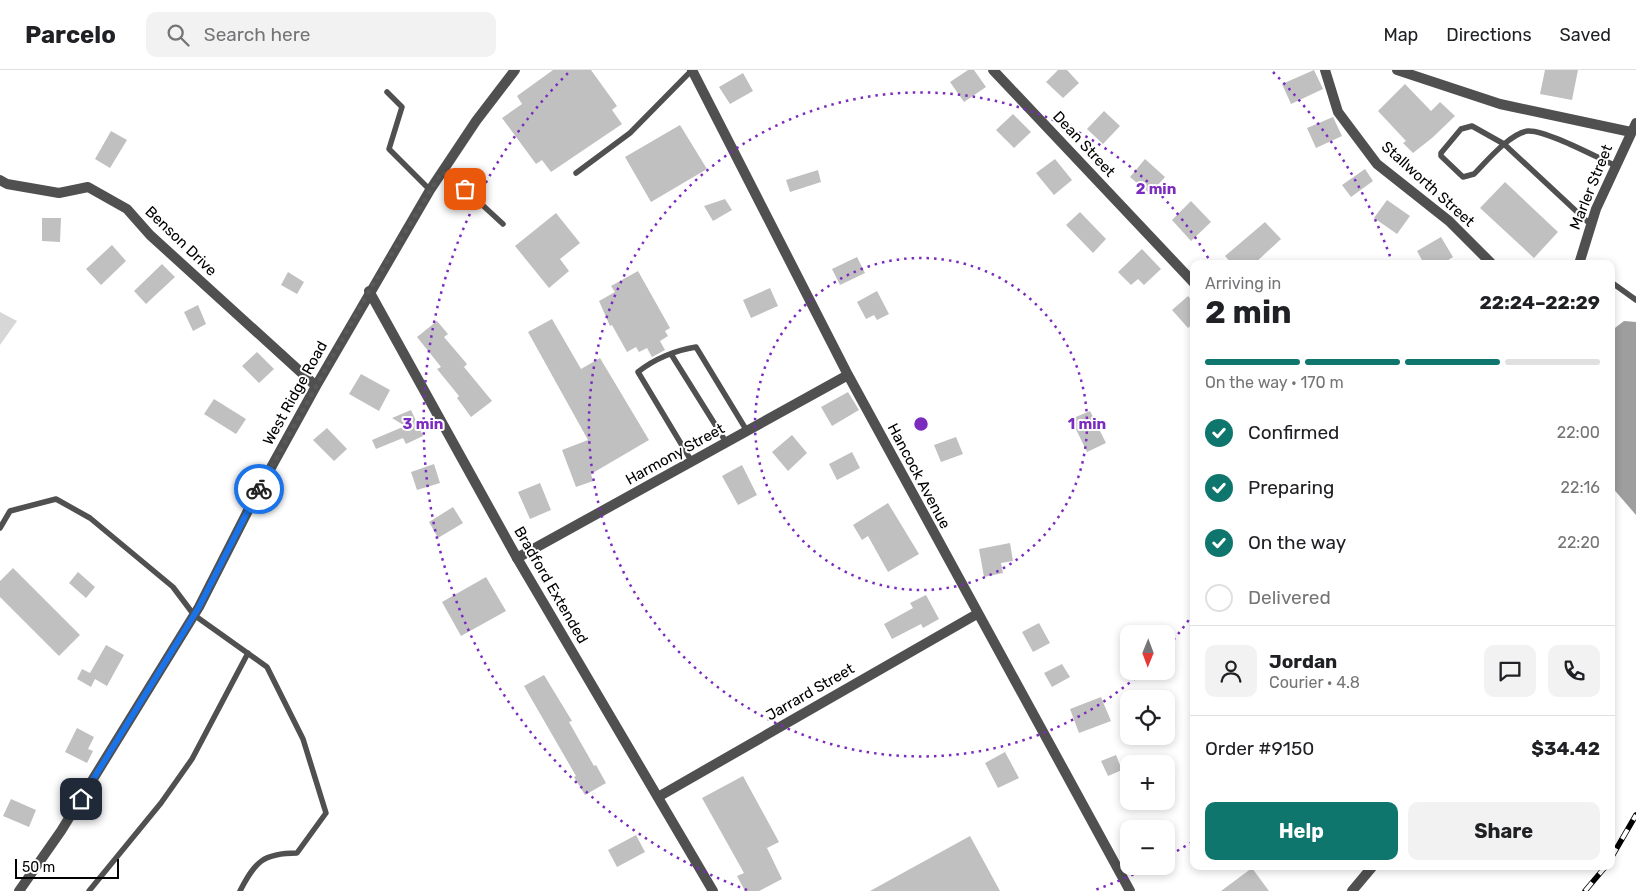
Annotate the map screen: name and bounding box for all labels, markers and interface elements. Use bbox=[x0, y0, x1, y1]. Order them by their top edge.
search box bbox=[146, 12, 496, 57]
text: Parcelo bbox=[25, 21, 116, 49]
icon: search bbox=[164, 21, 192, 49]
text: Search here bbox=[204, 23, 310, 46]
text: Map bbox=[1383, 24, 1418, 46]
text: Directions bbox=[1446, 24, 1532, 46]
text: Saved bbox=[1560, 24, 1611, 46]
street label: Dean Street bbox=[1049, 107, 1119, 181]
street label: Stallworth Street bbox=[1378, 138, 1478, 231]
street label: Marler Street bbox=[1566, 142, 1616, 232]
pin bbox=[444, 168, 486, 210]
icon: bag bbox=[451, 175, 479, 203]
text: 2 min bbox=[1136, 180, 1176, 198]
street label: Benson Drive bbox=[141, 202, 221, 280]
text: Arriving in bbox=[1205, 274, 1281, 293]
text: 22:24–22:29 bbox=[1479, 291, 1600, 314]
text: 2 min bbox=[1205, 293, 1292, 331]
street label: West Ridge Road bbox=[259, 338, 331, 448]
text: On the way · 170 m bbox=[1205, 373, 1344, 392]
text: 3 min bbox=[403, 415, 443, 433]
centre of rings bbox=[912, 415, 930, 433]
text: 1 min bbox=[1068, 415, 1106, 433]
street label: Harmony Street bbox=[622, 419, 728, 489]
icon: check bbox=[1205, 419, 1233, 447]
street label: Hancock Avenue bbox=[884, 420, 954, 532]
text: Confirmed bbox=[1248, 421, 1339, 444]
text: 22:00 bbox=[1557, 423, 1600, 442]
courier bbox=[234, 464, 284, 514]
icon: check bbox=[1205, 474, 1233, 502]
icon: bike bbox=[245, 475, 273, 503]
text: Preparing bbox=[1248, 476, 1334, 499]
text: 22:16 bbox=[1561, 478, 1600, 497]
street label: Bradford Extended bbox=[510, 523, 592, 647]
icon: check bbox=[1205, 529, 1233, 557]
text: On the way bbox=[1248, 531, 1346, 554]
text: 22:20 bbox=[1558, 533, 1600, 552]
text: Delivered bbox=[1248, 586, 1331, 609]
north arrow bbox=[1120, 625, 1175, 680]
map controls bbox=[1120, 625, 1175, 875]
button: person bbox=[1205, 645, 1257, 697]
button: chat bbox=[1484, 645, 1536, 697]
button: phone bbox=[1548, 645, 1600, 697]
text: Jordan bbox=[1269, 650, 1337, 673]
street label: Jarrard Street bbox=[763, 659, 857, 724]
text: Courier · 4.8 bbox=[1269, 673, 1360, 692]
button: locate bbox=[1120, 690, 1175, 745]
text: Order #9150 bbox=[1205, 737, 1314, 760]
text: $34.42 bbox=[1531, 737, 1600, 760]
button: + bbox=[1120, 755, 1175, 810]
pin bbox=[60, 778, 102, 820]
icon: home bbox=[67, 785, 95, 813]
button: Help bbox=[1205, 802, 1398, 860]
button: Share bbox=[1408, 802, 1600, 860]
button: − bbox=[1120, 820, 1175, 875]
scale bar bbox=[15, 856, 119, 879]
text: 50 m bbox=[22, 859, 55, 876]

